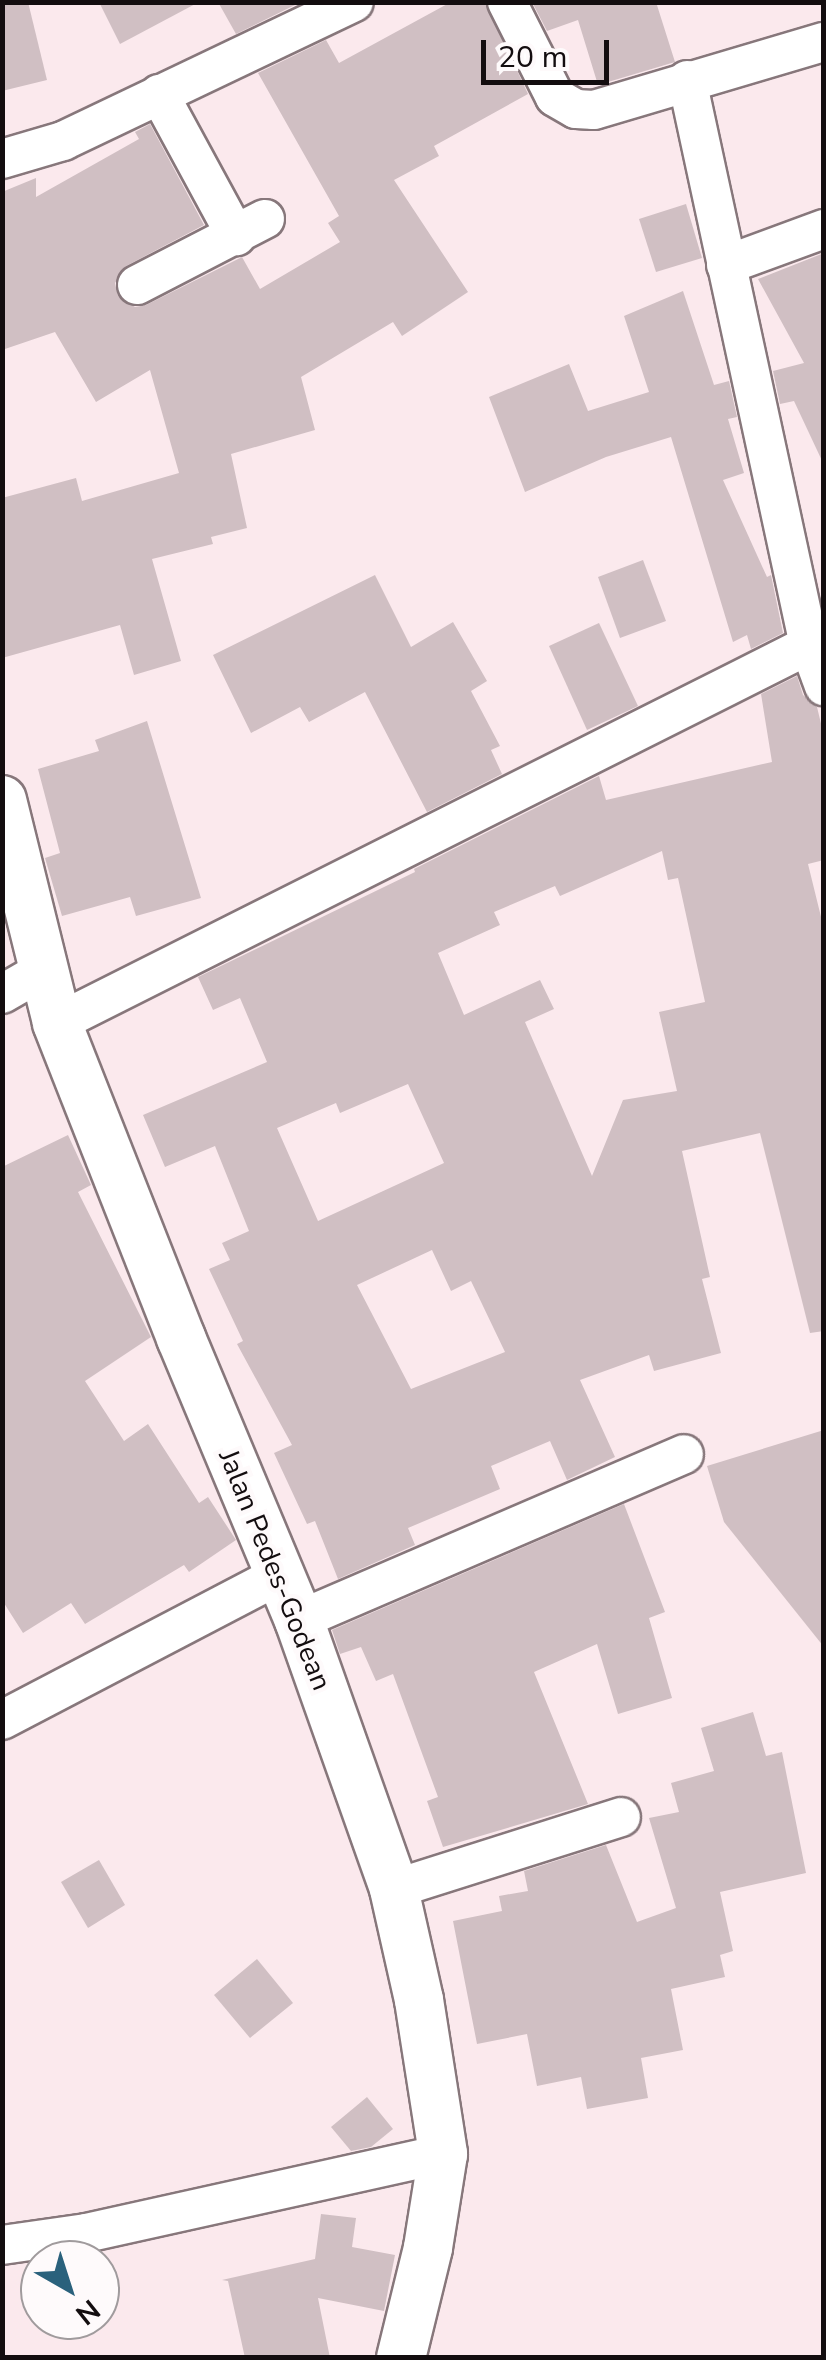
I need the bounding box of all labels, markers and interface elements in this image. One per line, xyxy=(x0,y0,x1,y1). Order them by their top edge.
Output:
scale bar xyxy=(486,20,614,82)
text: 20 m xyxy=(498,37,567,78)
street label: Jalan Pedes-Godean xyxy=(211,1445,339,1695)
north arrow xyxy=(20,2240,120,2340)
text: N xyxy=(68,2290,108,2333)

